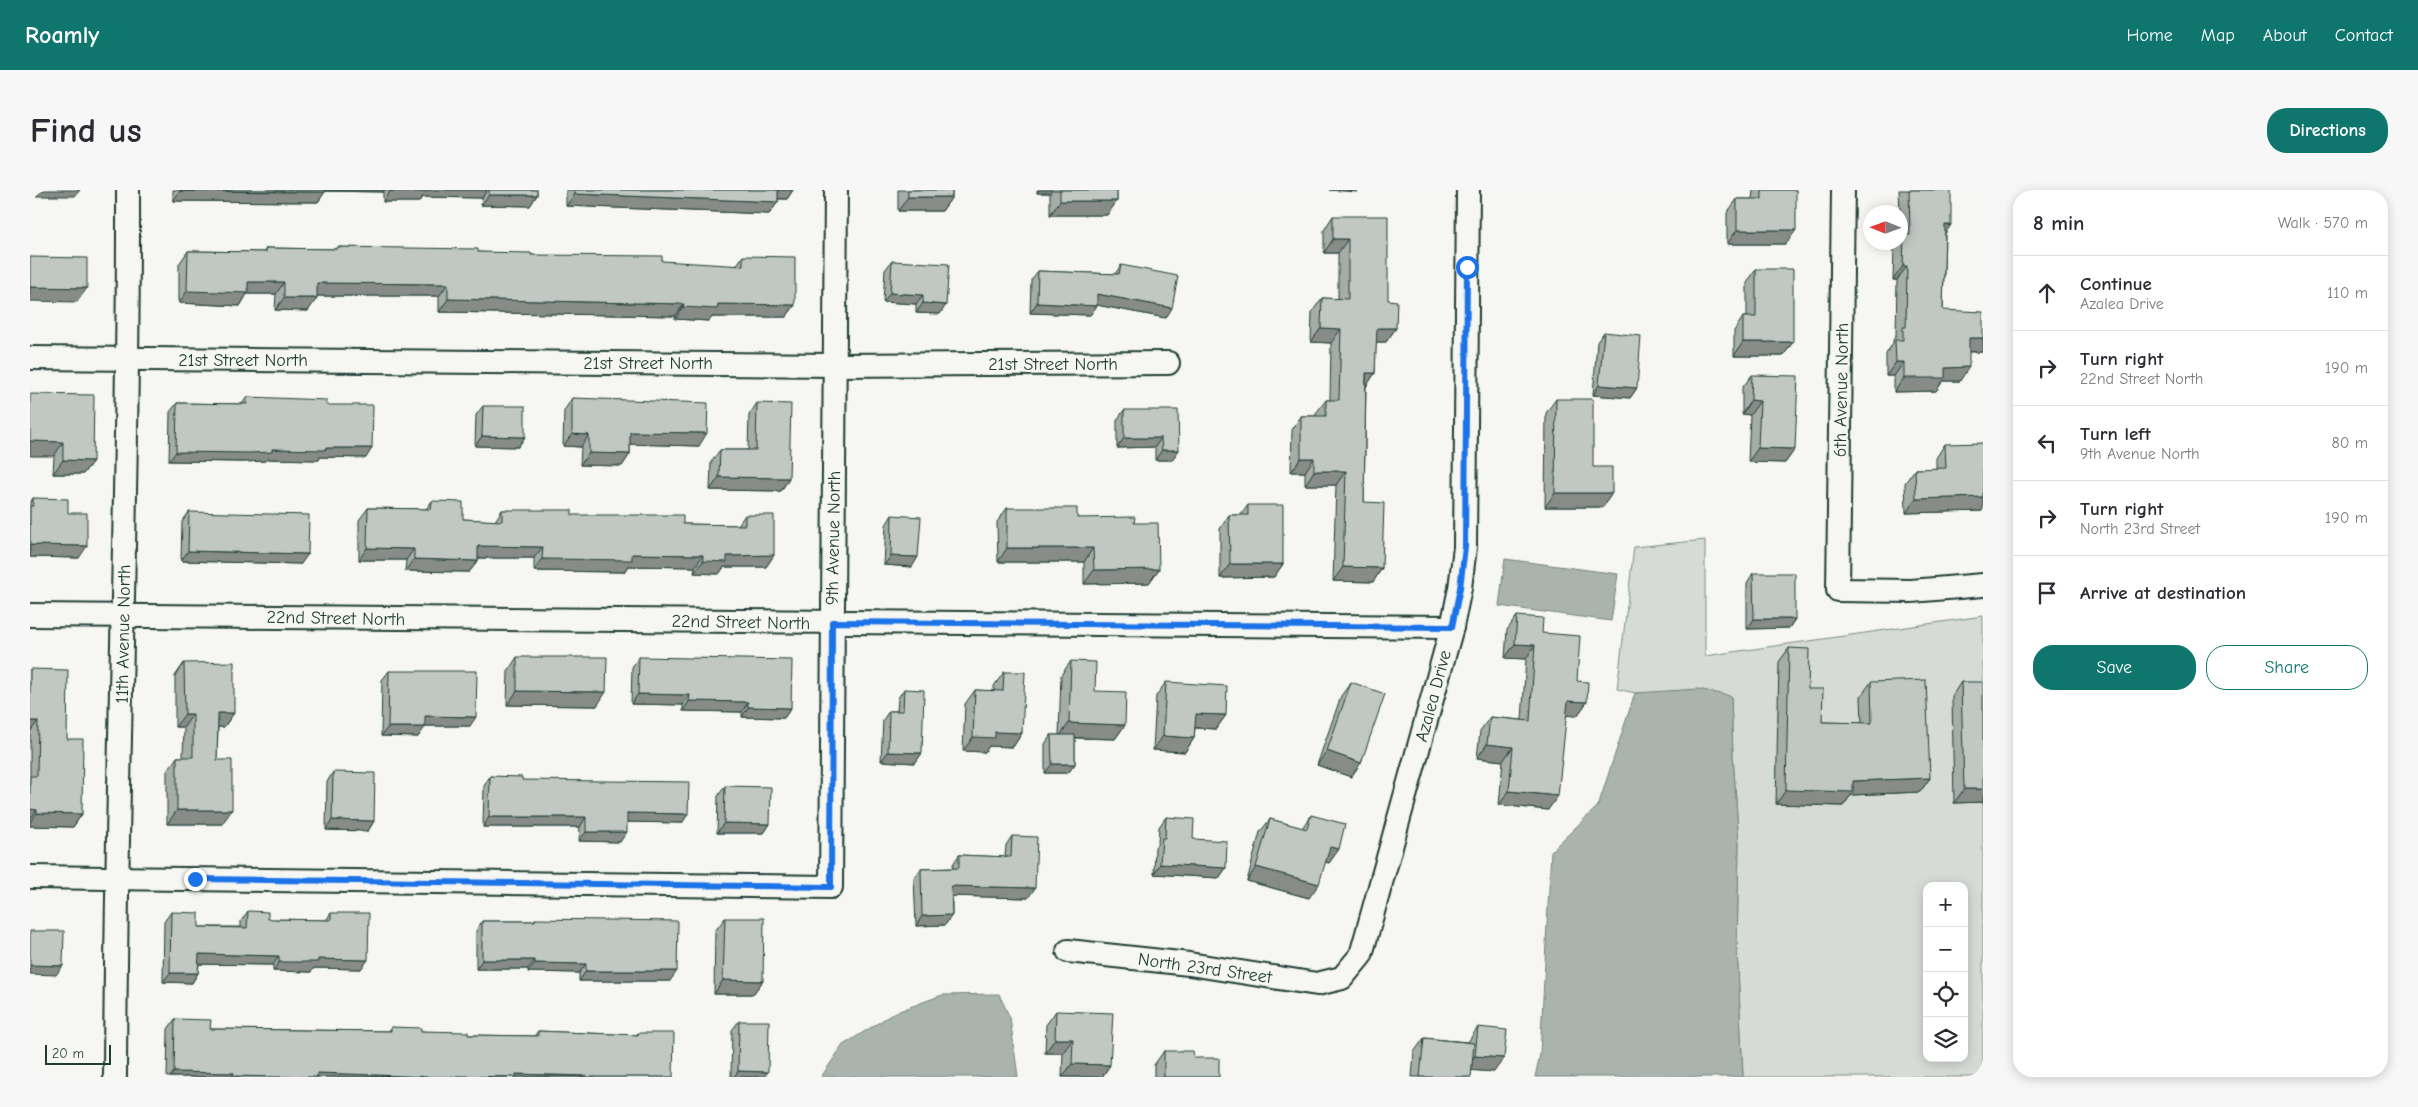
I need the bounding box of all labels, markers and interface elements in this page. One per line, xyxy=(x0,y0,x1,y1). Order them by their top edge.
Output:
text: Roamly xyxy=(25,21,99,49)
text: Home xyxy=(2126,25,2173,46)
text: Map xyxy=(2201,25,2235,46)
text: About xyxy=(2263,25,2307,46)
text: Contact xyxy=(2335,25,2393,46)
button: Directions xyxy=(2267,108,2388,153)
text: Find us xyxy=(30,110,142,151)
north arrow xyxy=(1863,205,1908,250)
text: 8 min xyxy=(2033,211,2084,235)
text: Walk · 570 m xyxy=(2278,214,2368,232)
route start xyxy=(1456,256,1479,279)
text: Continue xyxy=(2080,273,2152,295)
icon: ahead xyxy=(2033,279,2061,307)
text: 110 m xyxy=(2327,284,2368,302)
text: Azalea Drive xyxy=(2080,295,2164,313)
street label: 6th Avenue North xyxy=(1830,322,1853,458)
text: Turn right xyxy=(2080,348,2164,370)
street label: 21st Street North xyxy=(178,350,308,371)
street label: 21st Street North xyxy=(583,353,713,374)
street label: 21st Street North xyxy=(988,354,1118,375)
icon: right xyxy=(2033,354,2061,382)
text: 190 m xyxy=(2325,359,2368,377)
text: 22nd Street North xyxy=(2080,370,2203,388)
text: Turn left xyxy=(2080,423,2151,445)
icon: left xyxy=(2033,429,2061,457)
text: 80 m xyxy=(2331,434,2368,452)
text: 9th Avenue North xyxy=(2080,445,2200,463)
street label: 9th Avenue North xyxy=(822,471,845,605)
text: Turn right xyxy=(2080,498,2164,520)
icon: right xyxy=(2033,504,2061,532)
text: 190 m xyxy=(2325,509,2368,527)
text: North 23rd Street xyxy=(2080,520,2200,538)
street label: 11th Avenue North xyxy=(112,564,135,704)
icon: arrive xyxy=(2033,579,2061,607)
text: Arrive at destination xyxy=(2080,582,2246,604)
street label: 22nd Street North xyxy=(266,607,406,630)
street label: 22nd Street North xyxy=(671,611,811,634)
button: Save xyxy=(2033,645,2196,690)
button: Share xyxy=(2206,645,2368,690)
street label: Azalea Drive xyxy=(1411,648,1456,744)
route end xyxy=(184,868,207,891)
map controls xyxy=(1923,882,1968,1062)
button: + xyxy=(1923,882,1968,927)
button: − xyxy=(1923,927,1968,972)
street label: North 23rd Street xyxy=(1137,949,1274,988)
button: locate xyxy=(1923,972,1968,1017)
button: layers xyxy=(1923,1017,1968,1062)
scale bar xyxy=(45,1042,111,1065)
text: 20 m xyxy=(52,1045,84,1062)

